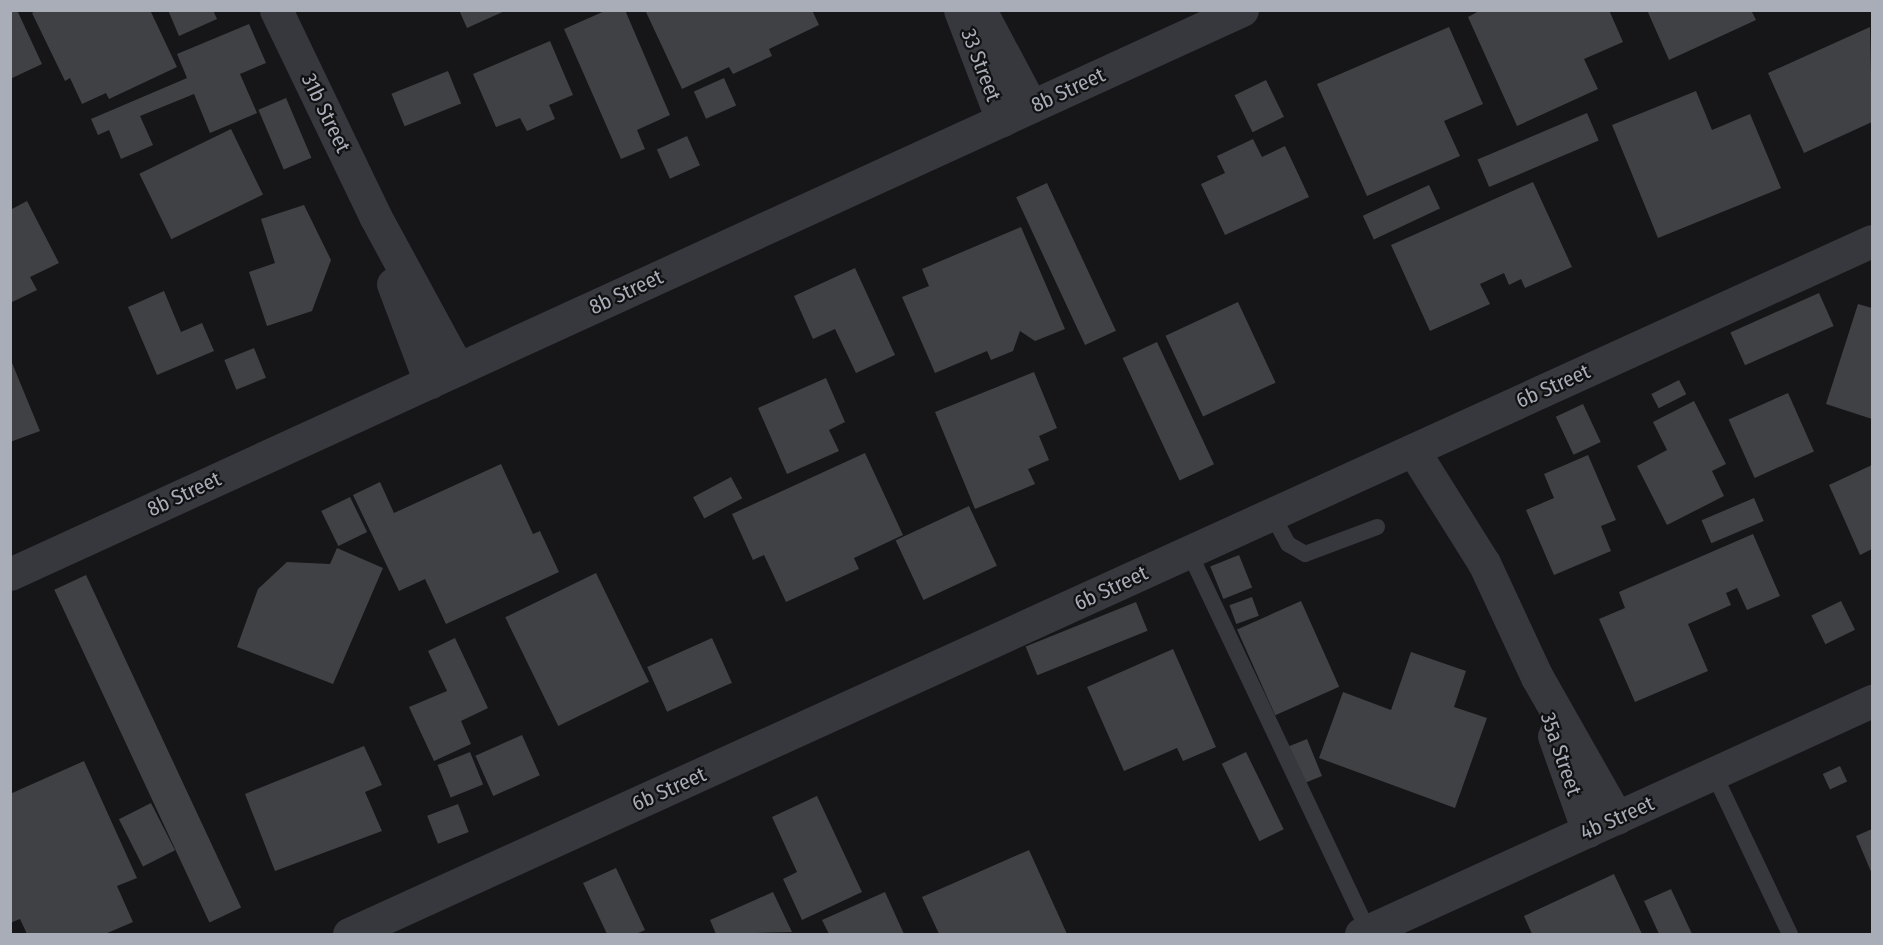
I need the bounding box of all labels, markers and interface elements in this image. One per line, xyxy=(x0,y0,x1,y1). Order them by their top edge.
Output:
street label: 33 Street xyxy=(956,25,1006,105)
street label: 8b Street xyxy=(1027,62,1109,118)
street label: 31b Street xyxy=(296,69,356,157)
street label: 8b Street xyxy=(585,264,667,320)
street label: 6b Street xyxy=(1512,359,1594,413)
street label: 8b Street xyxy=(143,466,225,522)
street label: 6b Street xyxy=(1070,560,1152,616)
street label: 35a Street xyxy=(1535,709,1587,799)
street label: 6b Street xyxy=(628,762,710,816)
street label: 4b Street xyxy=(1576,791,1658,845)

